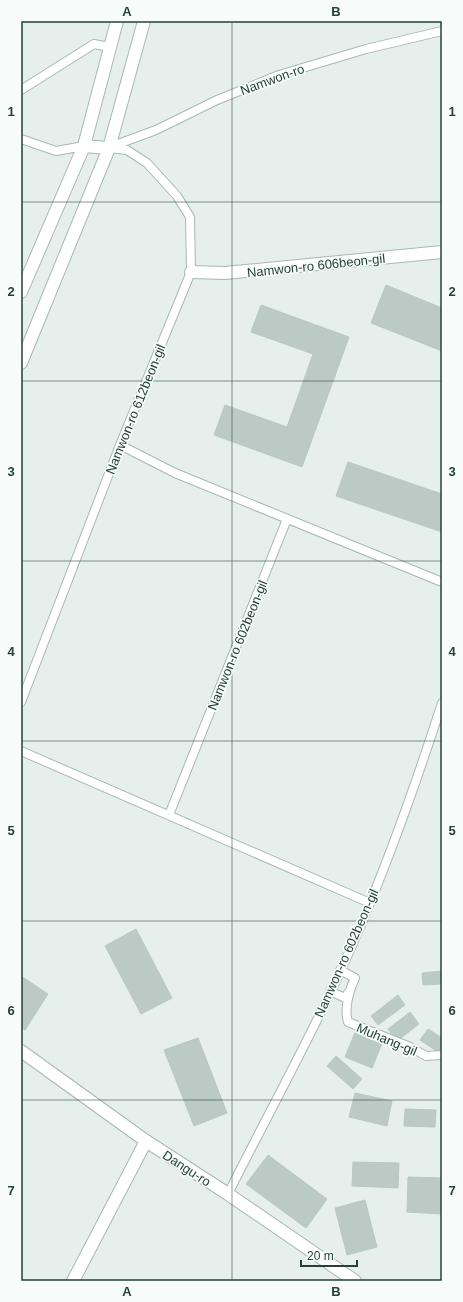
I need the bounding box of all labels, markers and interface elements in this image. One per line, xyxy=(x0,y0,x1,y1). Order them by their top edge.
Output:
text: A xyxy=(122,4,132,19)
text: B xyxy=(331,4,341,19)
street label: Namwon-ro xyxy=(238,61,306,98)
text: 1 xyxy=(7,104,15,119)
text: 1 xyxy=(448,104,456,119)
street label: Namwon-ro 606beon-gil xyxy=(246,251,386,280)
text: 2 xyxy=(7,284,15,299)
text: 2 xyxy=(448,284,456,299)
street label: Namwon-ro 612beon-gil xyxy=(103,342,168,476)
text: 3 xyxy=(7,464,15,479)
text: 3 xyxy=(448,464,456,479)
street label: Namwon-ro 602beon-gil xyxy=(205,578,270,712)
text: 4 xyxy=(7,644,15,659)
text: 4 xyxy=(448,644,456,659)
text: 5 xyxy=(7,823,15,838)
text: 5 xyxy=(448,823,456,838)
street label: Namwon-ro 602beon-gil xyxy=(311,887,382,1020)
text: 6 xyxy=(7,1003,15,1018)
text: 6 xyxy=(448,1003,456,1018)
street label: Muhang-gil xyxy=(354,1020,419,1059)
street label: Dangu-ro xyxy=(160,1147,214,1189)
text: 7 xyxy=(7,1183,15,1198)
text: 7 xyxy=(448,1183,456,1198)
scale bar xyxy=(301,1242,357,1268)
text: 20 m xyxy=(307,1249,334,1263)
text: A xyxy=(122,1284,132,1299)
text: B xyxy=(331,1284,341,1299)

